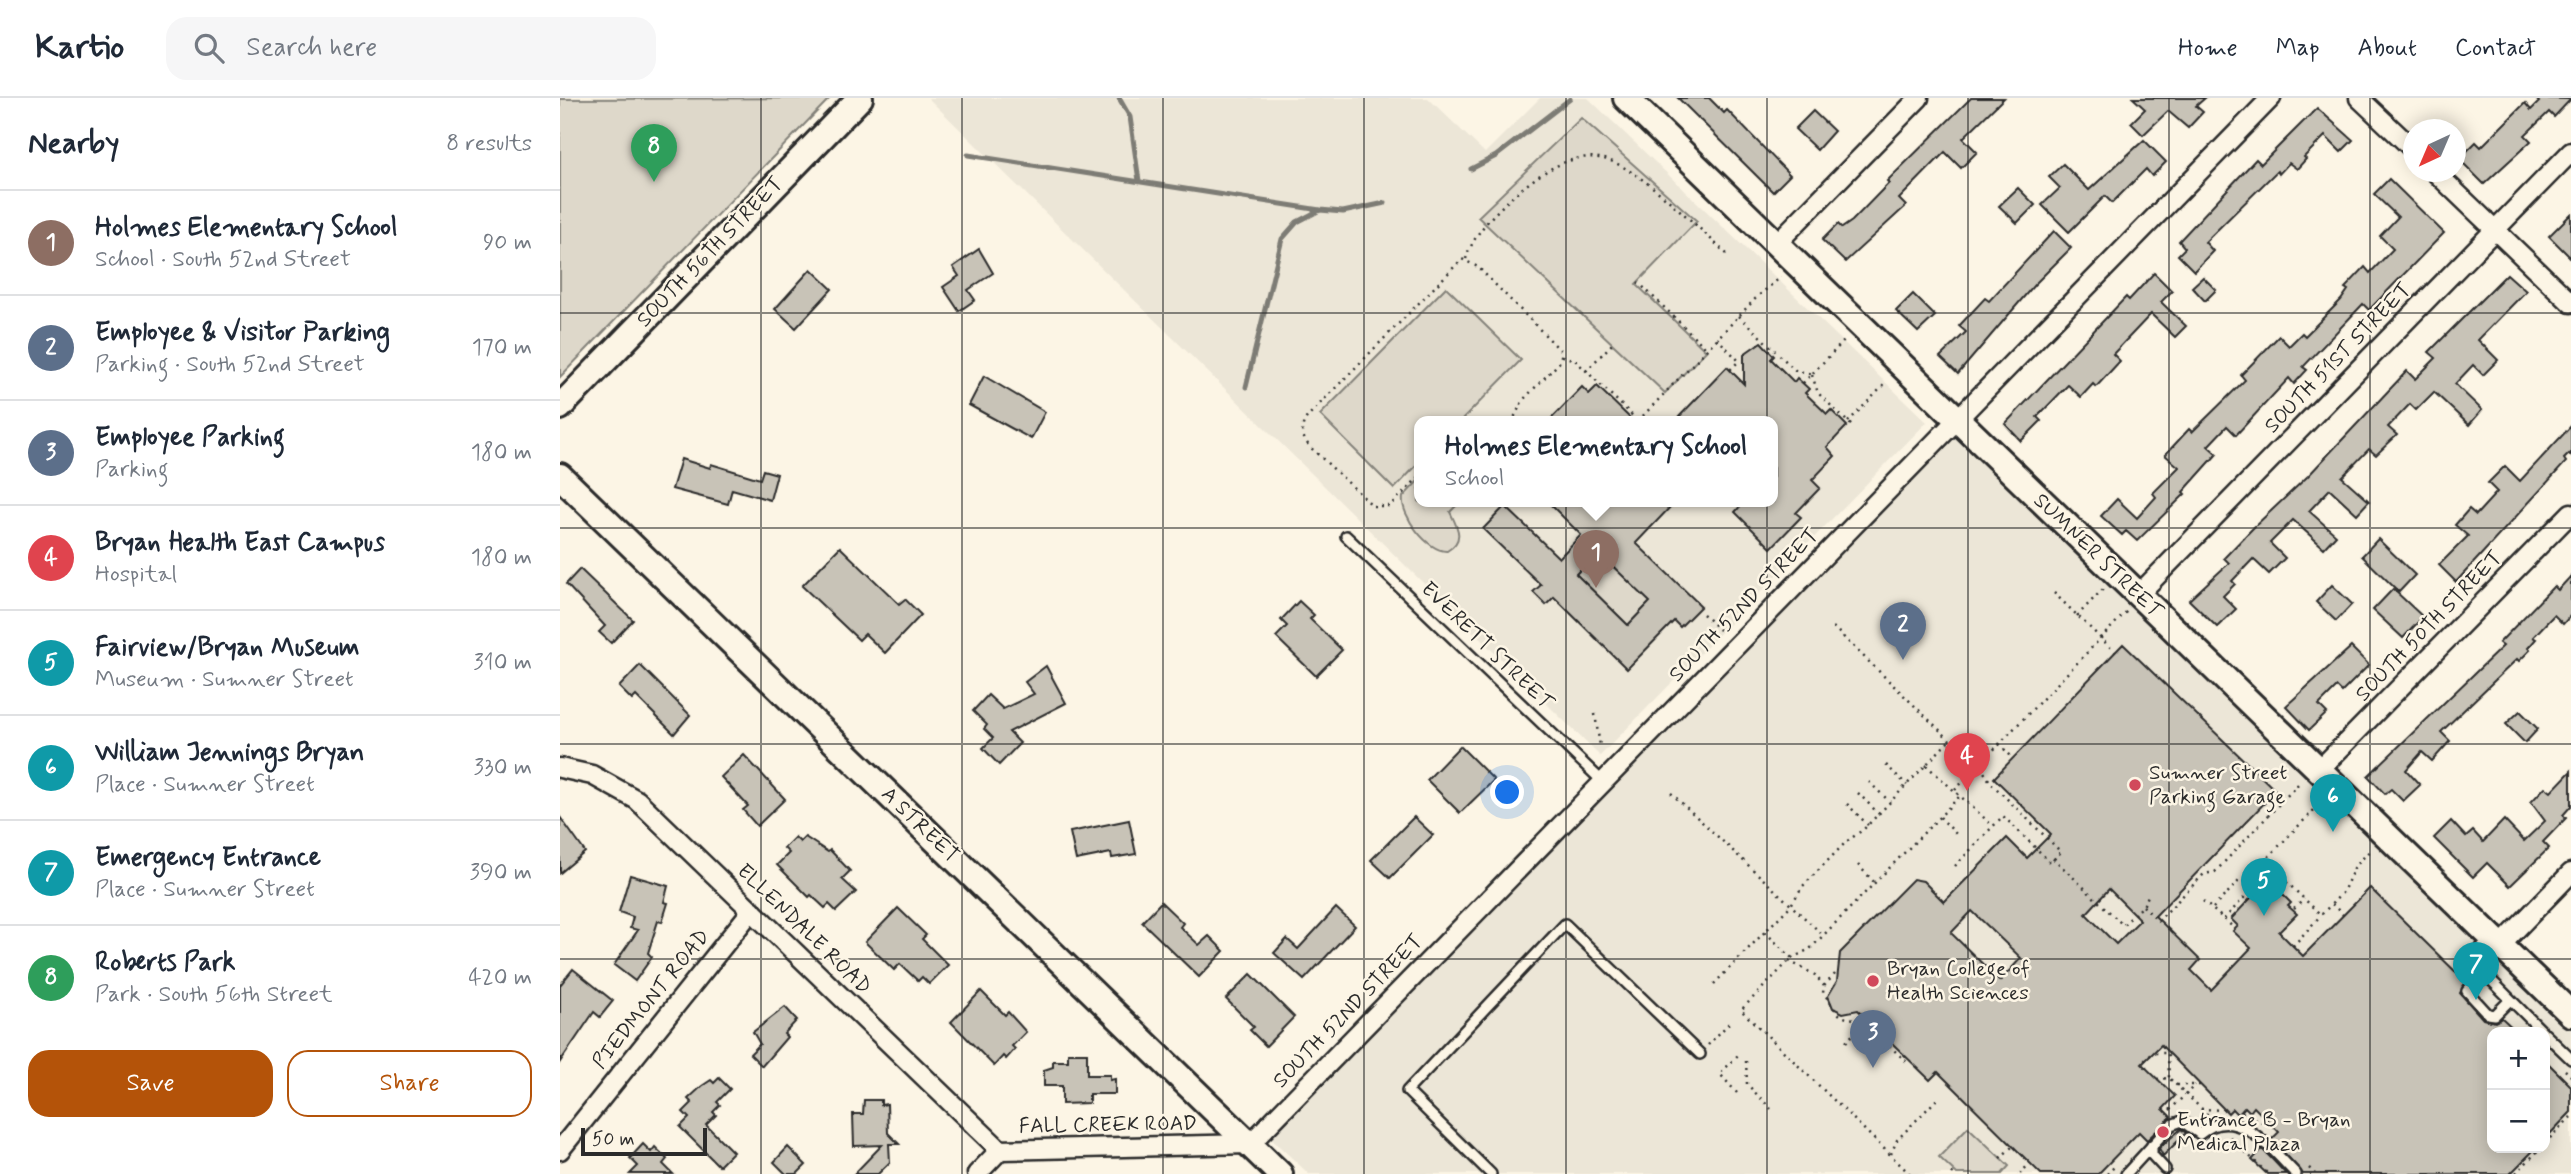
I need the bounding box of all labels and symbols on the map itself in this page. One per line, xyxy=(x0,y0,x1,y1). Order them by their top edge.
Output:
north arrow xyxy=(2403,119,2466,182)
pin: 8 xyxy=(631,124,677,182)
street label: SOUTH 56TH STREET xyxy=(631,170,789,334)
street label: SOUTH 51ST STREET xyxy=(2258,276,2418,440)
street label: SUMNER STREET xyxy=(2027,487,2169,625)
street label: SOUTH 52ND STREET xyxy=(1663,522,1825,688)
pin: 1 xyxy=(1573,530,1619,588)
street label: SOUTH 50TH STREET xyxy=(2349,544,2509,708)
street label: EVERETT STREET xyxy=(1415,575,1560,717)
pin: 2 xyxy=(1880,602,1926,660)
pin: 4 xyxy=(1944,733,1990,791)
place label: Sumner Street Parking Garage xyxy=(2149,759,2287,813)
pin: 6 xyxy=(2310,774,2356,832)
your location xyxy=(1490,775,1524,809)
marker: Sumner Street Parking Garage xyxy=(2127,777,2143,793)
street label: A STREET xyxy=(875,781,965,869)
street label: ELLENDALE ROAD xyxy=(731,858,877,1000)
pin: 5 xyxy=(2241,858,2287,916)
street label: PIEDMONT ROAD xyxy=(586,923,716,1075)
street label: SOUTH 52ND STREET xyxy=(1267,928,1429,1094)
pin: 7 xyxy=(2453,942,2499,1000)
place label: Bryan College of Health Sciences xyxy=(1887,955,2030,1007)
marker: Bryan College of Health Sciences xyxy=(1865,973,1881,989)
pin: 3 xyxy=(1850,1010,1896,1068)
place label: Entrance B - Bryan Medical Plaza xyxy=(2177,1106,2351,1158)
street label: FALL CREEK ROAD xyxy=(1019,1109,1197,1141)
marker: Entrance B - Bryan Medical Plaza xyxy=(2155,1124,2171,1140)
scale bar xyxy=(581,1125,707,1157)

